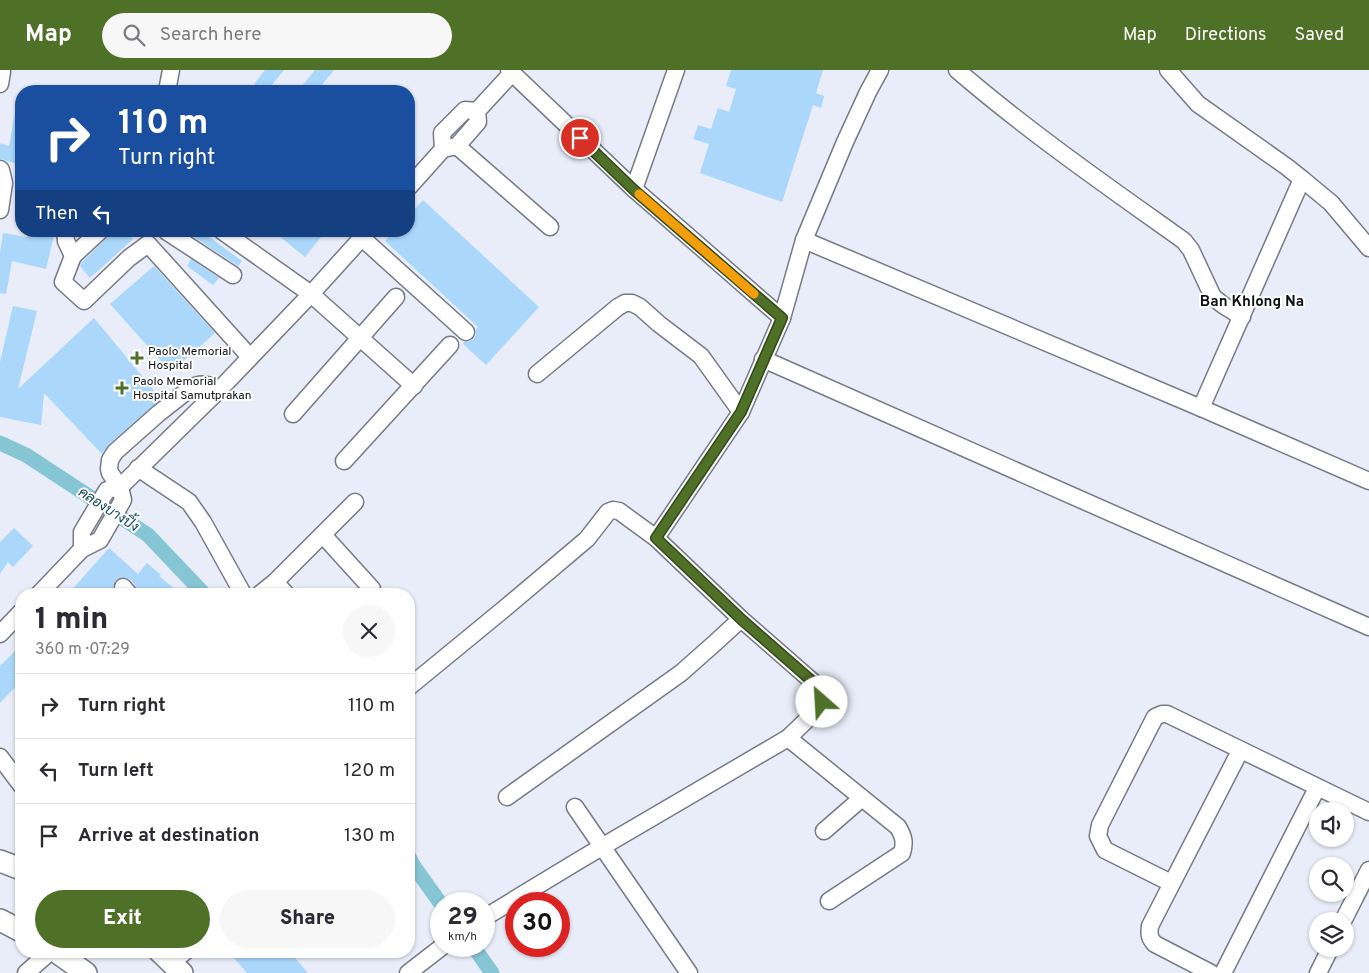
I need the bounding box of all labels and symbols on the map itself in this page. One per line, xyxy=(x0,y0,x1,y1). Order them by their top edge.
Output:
pin xyxy=(559,117,601,159)
district label: Ban Khlong Na xyxy=(1200,293,1304,312)
place label: Paolo Memorial Hospital xyxy=(148,344,232,374)
marker: Paolo Memorial Hospital xyxy=(130,351,144,365)
place label: Paolo Memorial Hospital Samutprakan xyxy=(133,374,252,404)
marker: Paolo Memorial Hospital Samutprakan xyxy=(115,381,129,395)
water label: คลองบางปิ้ง xyxy=(75,480,145,536)
position arrow xyxy=(795,675,847,727)
speed limit sign: 30 xyxy=(505,892,570,957)

